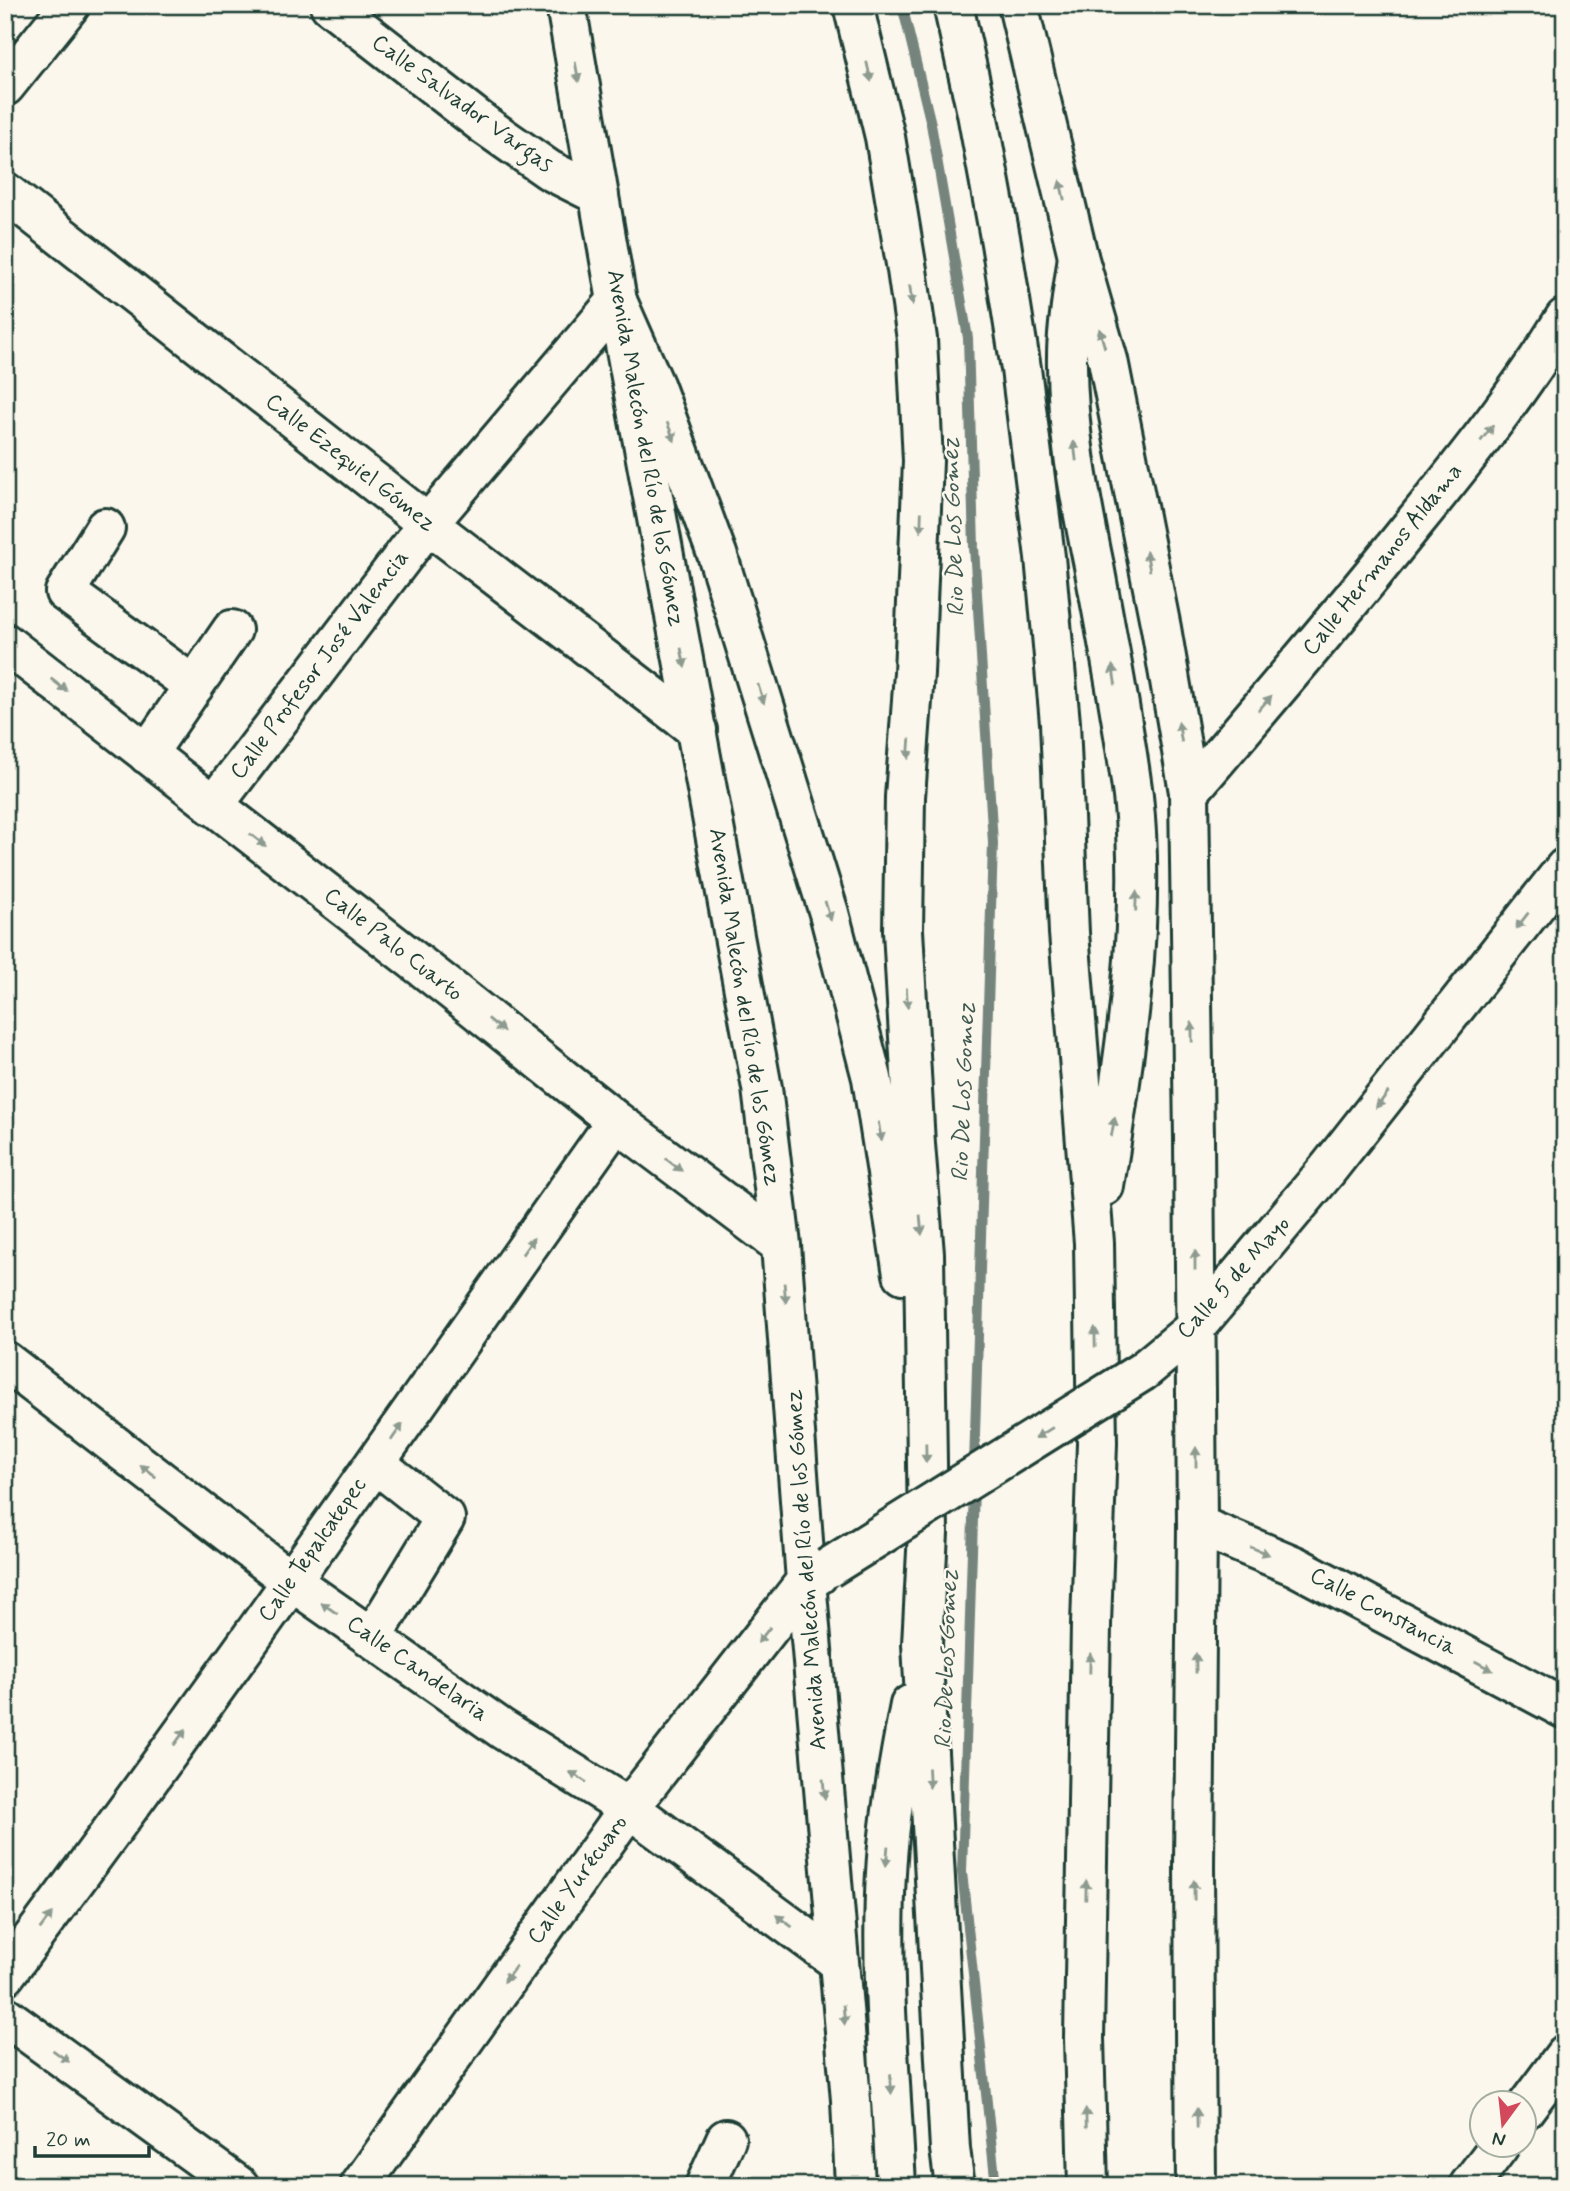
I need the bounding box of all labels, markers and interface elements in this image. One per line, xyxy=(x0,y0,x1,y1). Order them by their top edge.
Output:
street label: Calle Salvador Vargas xyxy=(364,28,559,182)
one-way arrow xyxy=(864,61,875,83)
one-way arrow xyxy=(572,62,583,84)
one-way arrow xyxy=(1056,179,1067,201)
street label: Avenida Malecón del Río de los Gómez xyxy=(599,267,691,629)
one-way arrow xyxy=(905,284,916,306)
one-way arrow xyxy=(1096,328,1106,349)
street label: Calle Ezequiel Gómez xyxy=(259,387,441,539)
one-way arrow xyxy=(666,422,677,443)
one-way arrow xyxy=(1480,423,1494,442)
water label: Rio De Los Gomez xyxy=(935,437,973,617)
one-way arrow xyxy=(1069,440,1080,462)
street label: Calle Hermanos Aldama xyxy=(1296,458,1470,662)
one-way arrow xyxy=(915,511,926,533)
street label: Calle Profesor José Valencia xyxy=(224,544,416,786)
one-way arrow xyxy=(1143,550,1154,572)
one-way arrow xyxy=(678,647,689,669)
one-way arrow xyxy=(1108,664,1119,686)
one-way arrow xyxy=(50,678,68,692)
one-way arrow xyxy=(756,683,767,704)
one-way arrow xyxy=(1257,694,1273,712)
one-way arrow xyxy=(1174,721,1185,743)
one-way arrow xyxy=(903,738,914,760)
street label: Avenida Malecón del Río de los Gómez xyxy=(701,826,787,1188)
one-way arrow xyxy=(249,833,267,847)
street label: Calle Palo Cuarto xyxy=(317,881,469,1009)
one-way arrow xyxy=(1131,890,1142,912)
one-way arrow xyxy=(824,901,834,922)
one-way arrow xyxy=(1515,912,1530,930)
one-way arrow xyxy=(901,988,912,1010)
water label: Rio De Los Gomez xyxy=(945,1002,983,1182)
one-way arrow xyxy=(487,1017,504,1032)
one-way arrow xyxy=(1186,1021,1198,1043)
one-way arrow xyxy=(1374,1091,1389,1109)
one-way arrow xyxy=(1108,1116,1119,1138)
one-way arrow xyxy=(875,1121,886,1143)
one-way arrow xyxy=(665,1158,683,1173)
street label: Calle 5 de Mayo xyxy=(1171,1210,1297,1346)
one-way arrow xyxy=(916,1214,927,1236)
one-way arrow xyxy=(521,1237,535,1255)
one-way arrow xyxy=(1189,1248,1201,1270)
one-way arrow xyxy=(780,1282,791,1304)
one-way arrow xyxy=(1090,1326,1101,1348)
street label: Avenida Malecón del Río de los Gómez xyxy=(779,1388,835,1752)
one-way arrow xyxy=(390,1422,403,1441)
one-way arrow xyxy=(1034,1427,1053,1440)
one-way arrow xyxy=(920,1442,931,1464)
one-way arrow xyxy=(1190,1446,1202,1468)
one-way arrow xyxy=(139,1463,157,1478)
street label: Calle Tepalcatepec xyxy=(252,1472,374,1628)
one-way arrow xyxy=(1249,1546,1270,1557)
street label: Calle Constancia xyxy=(1304,1561,1462,1663)
water label: Rio De Los Gomez xyxy=(928,1569,966,1749)
one-way arrow xyxy=(320,1601,338,1615)
street label: Calle Candelaria xyxy=(340,1609,494,1729)
one-way arrow xyxy=(757,1626,772,1644)
one-way arrow xyxy=(1084,1651,1096,1673)
one-way arrow xyxy=(1190,1651,1201,1673)
one-way arrow xyxy=(1474,1660,1494,1672)
one-way arrow xyxy=(173,1728,187,1746)
one-way arrow xyxy=(924,1767,935,1789)
one-way arrow xyxy=(569,1770,588,1783)
one-way arrow xyxy=(819,1778,830,1800)
street label: Calle Yurécuaro xyxy=(521,1809,635,1951)
one-way arrow xyxy=(881,1846,892,1868)
one-way arrow xyxy=(1080,1879,1092,1901)
one-way arrow xyxy=(1188,1879,1200,1901)
one-way arrow xyxy=(39,1912,54,1930)
one-way arrow xyxy=(775,1915,793,1929)
one-way arrow xyxy=(503,1965,517,1983)
one-way arrow xyxy=(839,2004,850,2026)
one-way arrow xyxy=(51,2049,70,2063)
one-way arrow xyxy=(886,2073,897,2095)
north arrow xyxy=(1468,2090,1538,2160)
one-way arrow xyxy=(1080,2106,1091,2128)
one-way arrow xyxy=(1191,2106,1203,2128)
scale bar xyxy=(35,2114,149,2158)
text: N xyxy=(1490,2125,1508,2153)
text: 20 m xyxy=(46,2126,91,2154)

